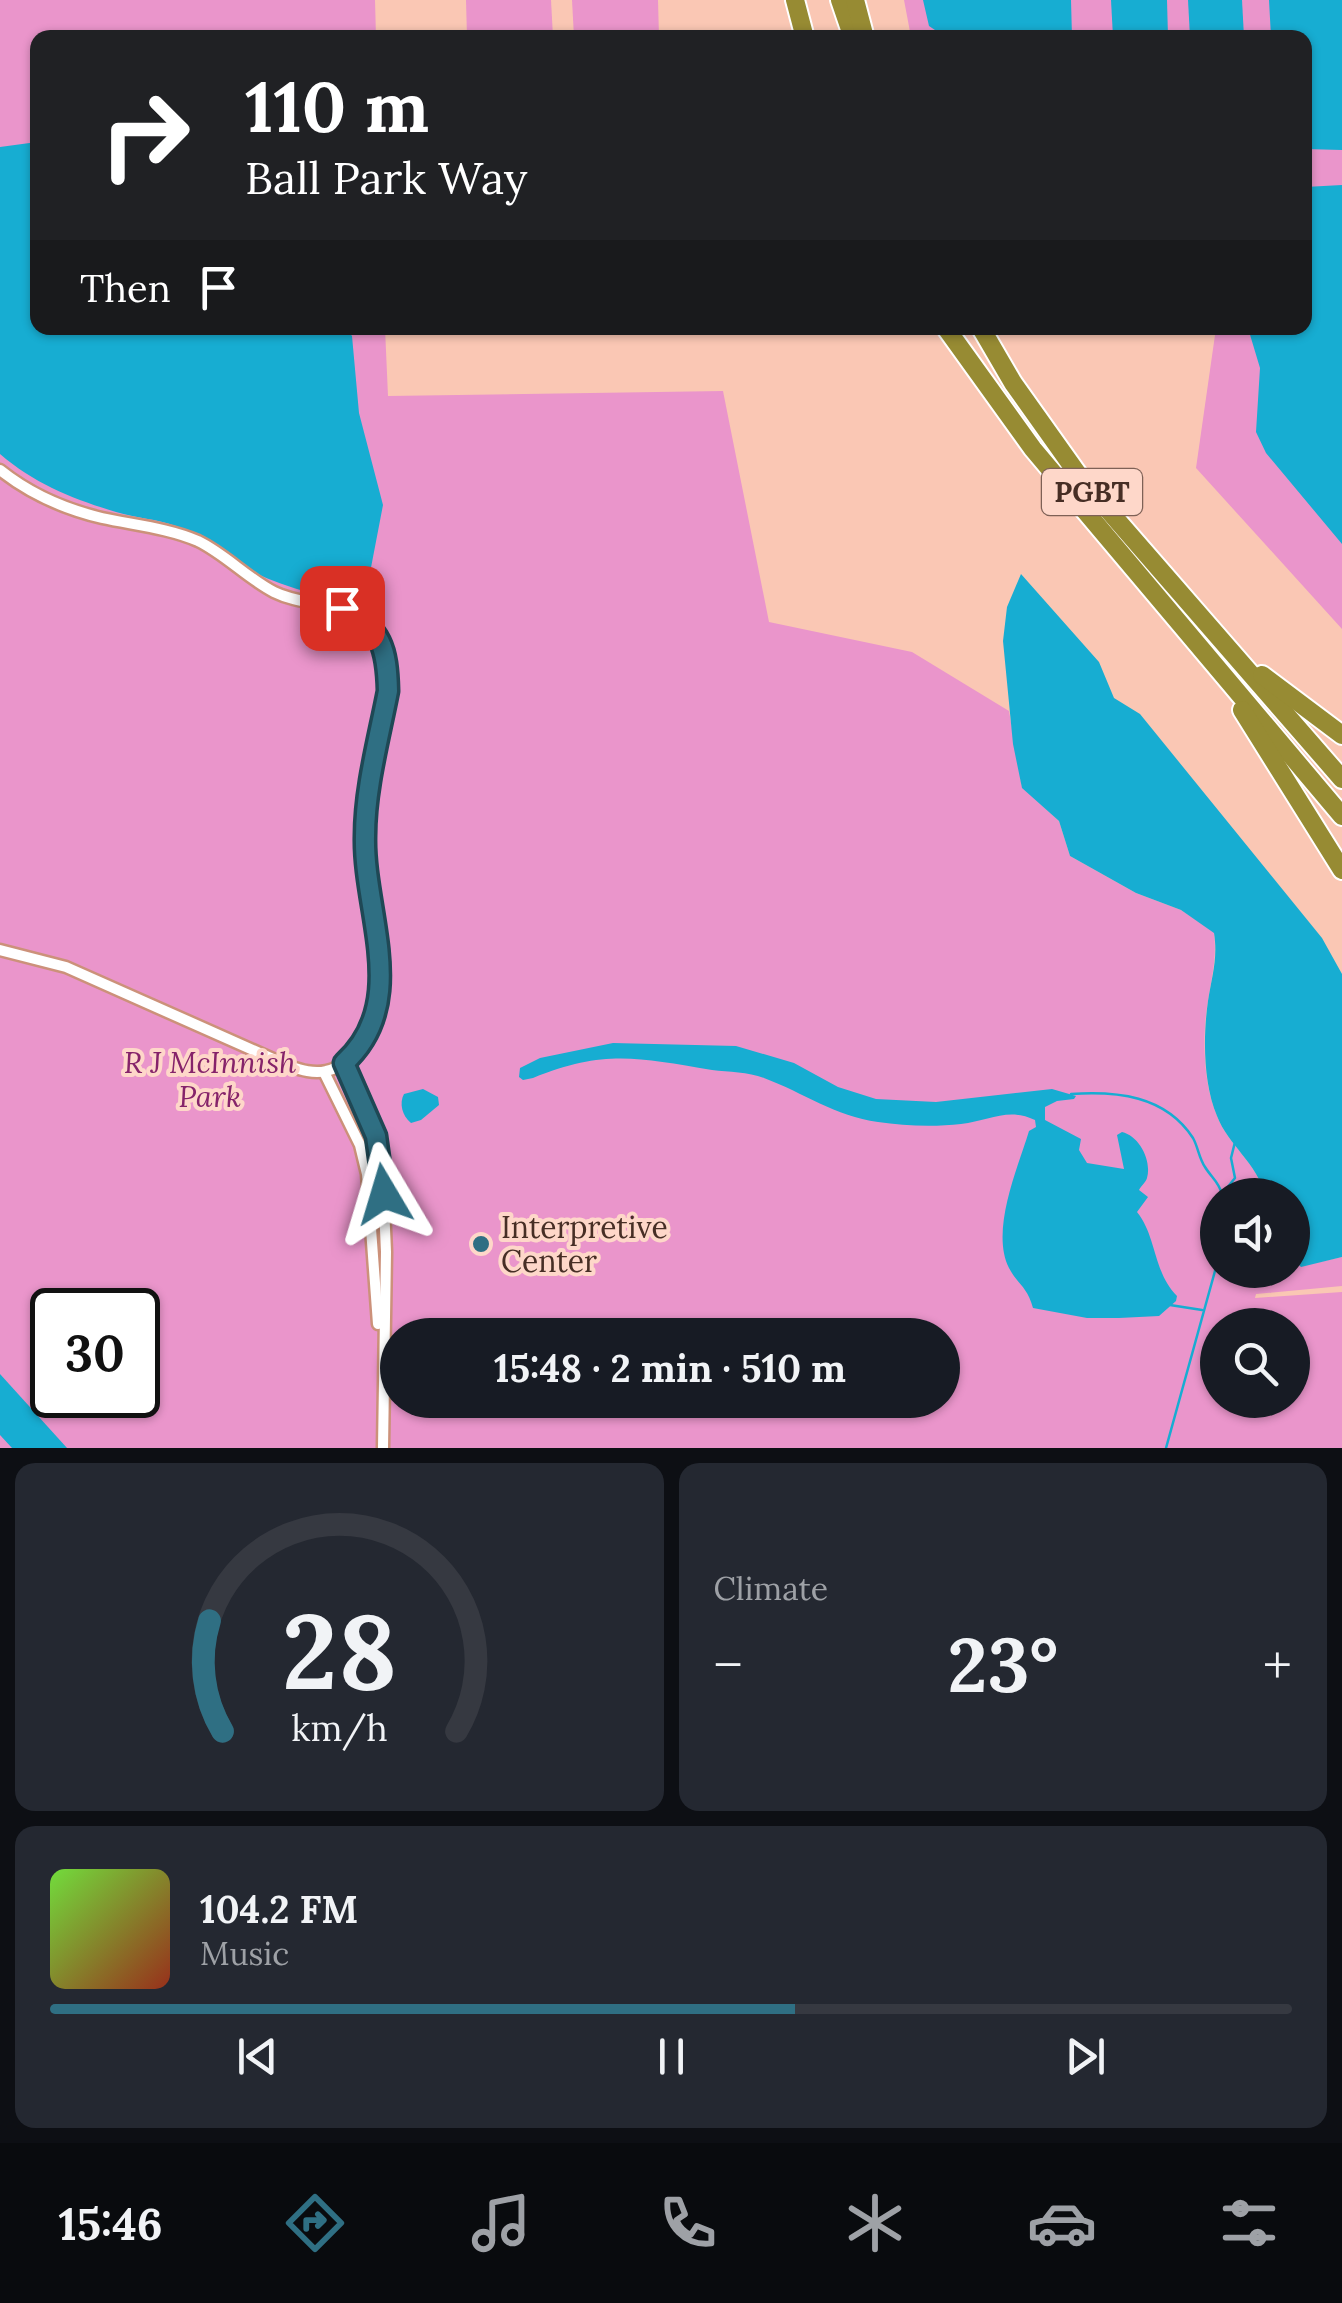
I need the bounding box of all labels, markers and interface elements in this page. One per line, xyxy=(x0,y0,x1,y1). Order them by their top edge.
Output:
text: 110 m xyxy=(245,62,429,151)
icon: right xyxy=(80,70,210,200)
text: Ball Park Way xyxy=(245,149,528,206)
icon: arrive xyxy=(191,260,246,315)
text: Then xyxy=(80,264,171,312)
road number: PGBT xyxy=(1042,469,1142,515)
pin xyxy=(300,566,385,651)
icon: arrive xyxy=(315,581,370,636)
park label: R J McInnish Park xyxy=(124,1043,296,1115)
position arrow xyxy=(332,1142,436,1246)
map controls xyxy=(1200,1178,1310,1418)
button: sound xyxy=(1200,1178,1310,1288)
place label: Interpretive Center xyxy=(501,1208,668,1280)
marker: Interpretive Center xyxy=(470,1233,492,1255)
speed limit sign: 30 xyxy=(30,1288,160,1418)
button: search xyxy=(1200,1308,1310,1418)
text: 15:48 · 2 min · 510 m xyxy=(494,1344,846,1392)
text: Climate xyxy=(714,1568,828,1609)
text: 28 xyxy=(282,1584,397,1717)
text: 23° xyxy=(947,1617,1058,1713)
text: − xyxy=(714,1630,743,1700)
text: + xyxy=(1263,1630,1292,1700)
text: km/h xyxy=(291,1705,388,1751)
text: 104.2 FM xyxy=(200,1885,358,1933)
text: Music xyxy=(200,1933,289,1974)
icon: previous xyxy=(230,2029,285,2084)
icon: pause xyxy=(644,2029,699,2084)
icon: next xyxy=(1058,2029,1113,2084)
icon: directions xyxy=(280,2188,350,2258)
icon: music xyxy=(466,2188,536,2258)
icon: phone xyxy=(653,2188,723,2258)
icon: climate xyxy=(840,2188,910,2258)
icon: car xyxy=(1027,2188,1097,2258)
icon: filters xyxy=(1214,2188,1284,2258)
text: 15:46 xyxy=(58,2195,163,2252)

